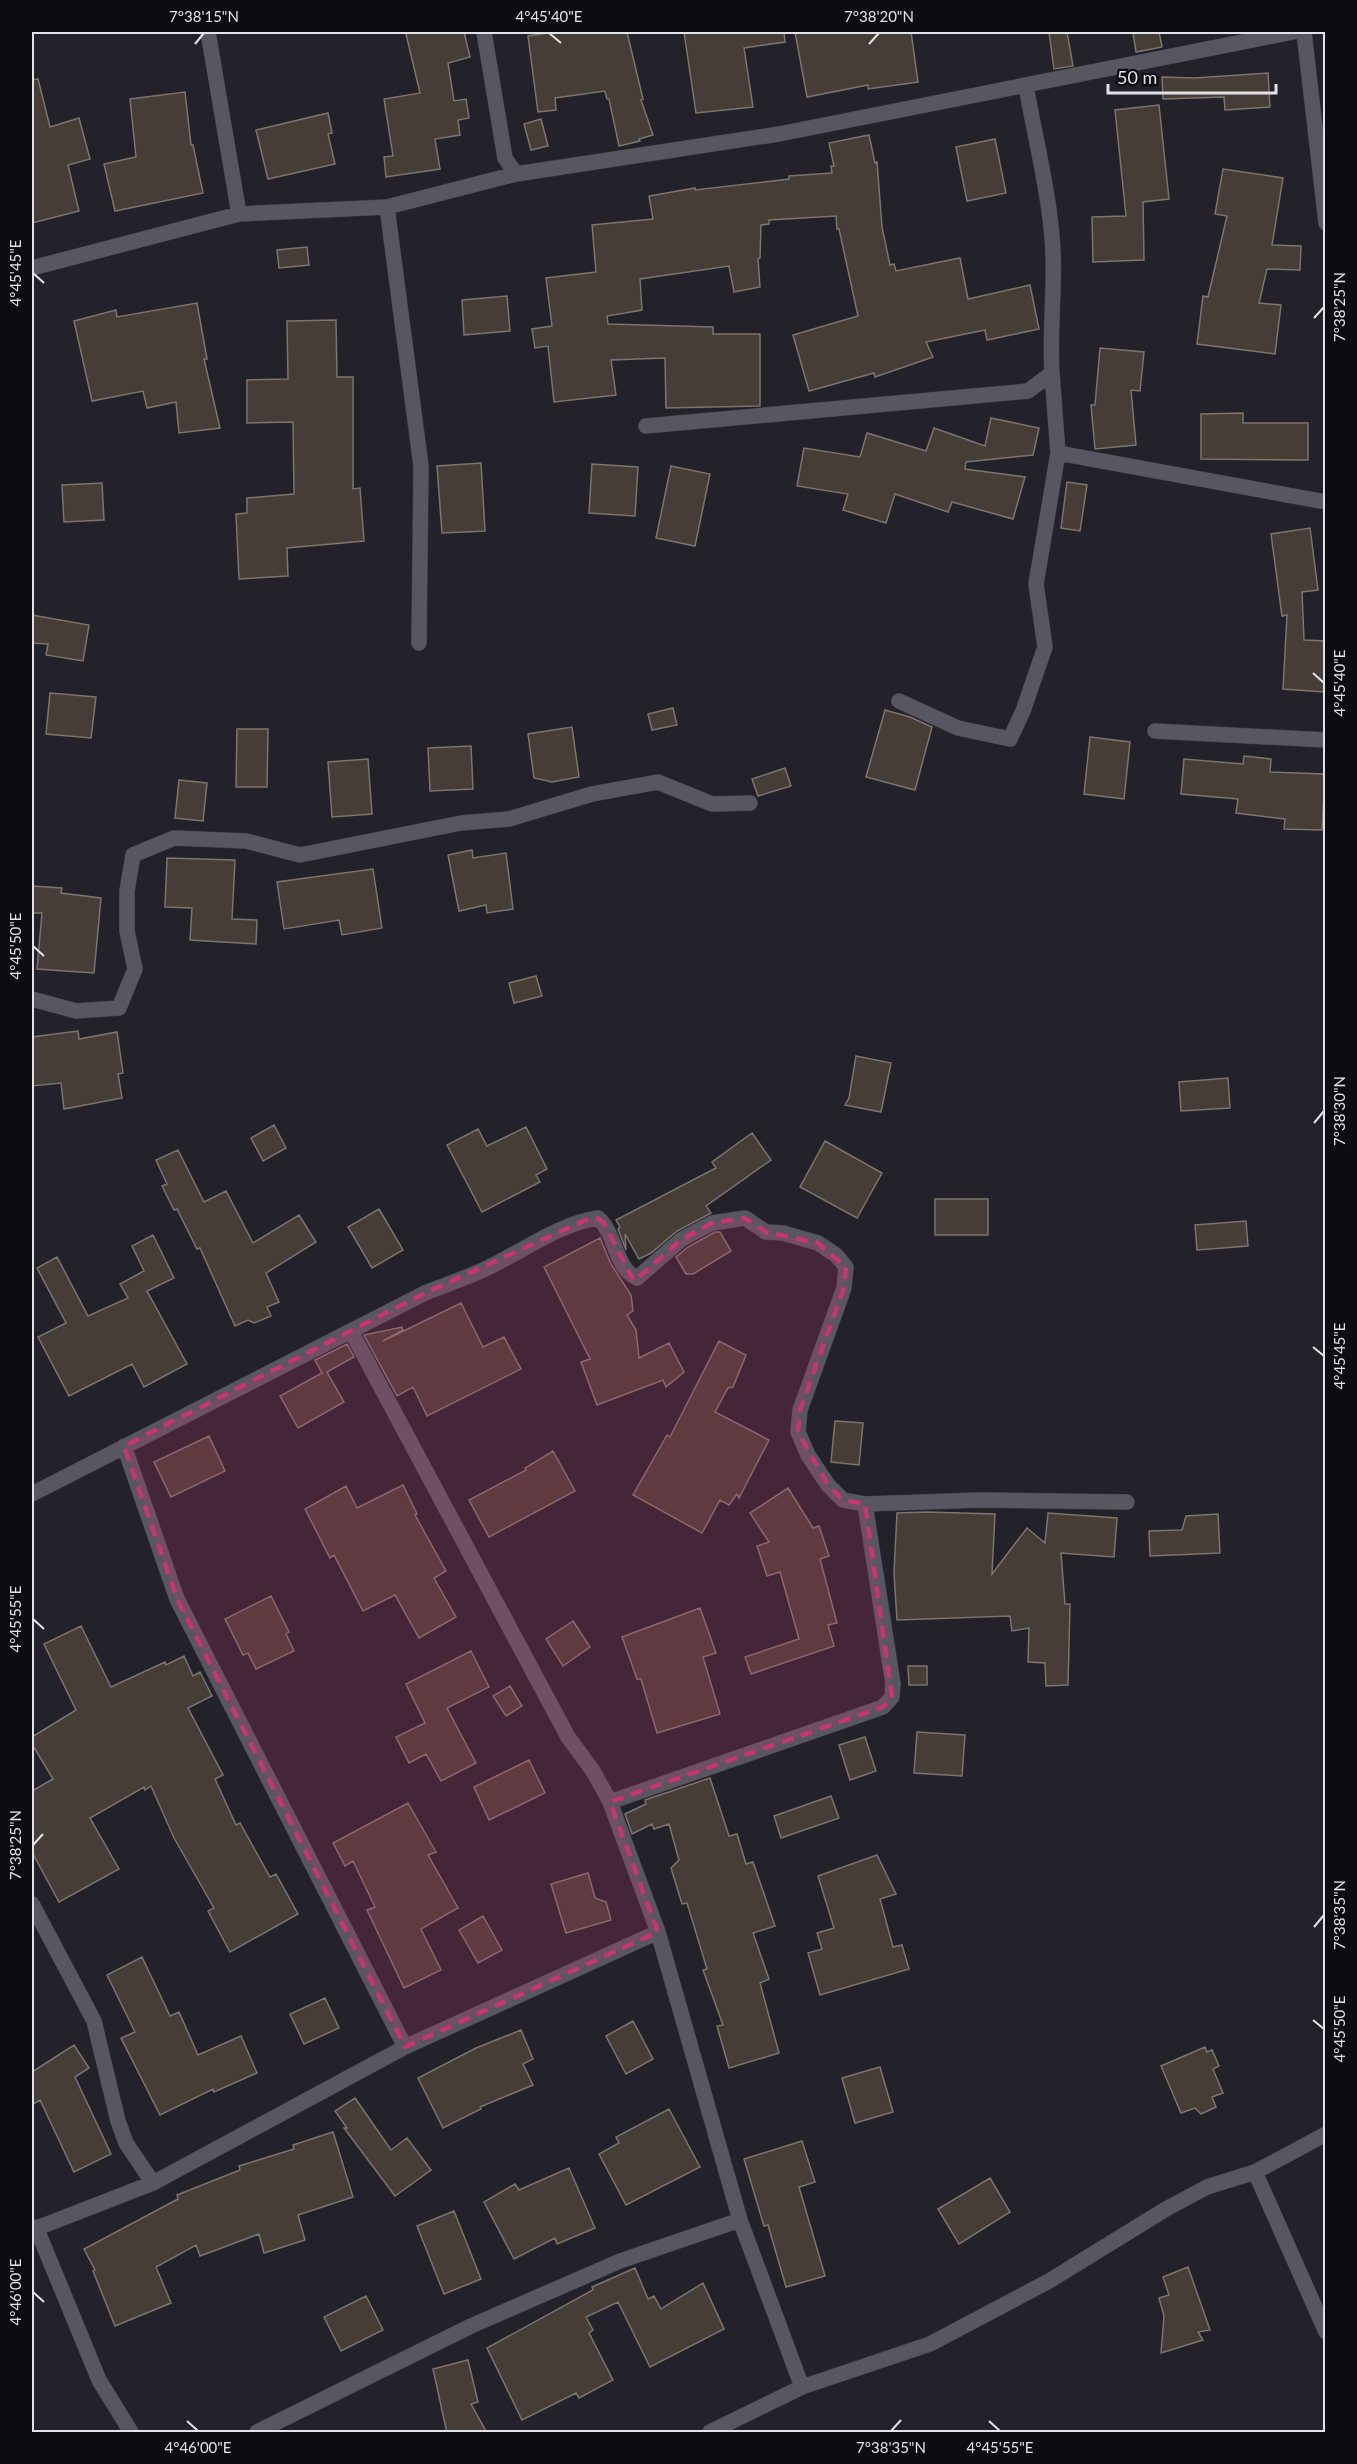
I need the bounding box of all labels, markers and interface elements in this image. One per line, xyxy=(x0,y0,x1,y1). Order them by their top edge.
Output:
text: 7°38'15"N xyxy=(169,7,239,25)
text: 4°45'40"E xyxy=(516,7,583,25)
text: 7°38'20"N xyxy=(844,7,914,25)
scale bar xyxy=(1108,57,1276,95)
text: 50 m xyxy=(1117,66,1157,88)
text: 4°45'45"E xyxy=(6,240,24,307)
text: 7°38'25"N xyxy=(1330,272,1348,342)
text: 4°45'40"E xyxy=(1330,650,1348,717)
text: 4°45'50"E xyxy=(6,913,24,980)
text: 7°38'30"N xyxy=(1330,1076,1348,1146)
text: 4°45'45"E xyxy=(1330,1323,1348,1390)
text: 4°45'55"E xyxy=(6,1586,24,1653)
text: 7°38'25"N xyxy=(6,1810,24,1880)
text: 7°38'35"N xyxy=(1330,1880,1348,1950)
text: 4°45'50"E xyxy=(1330,1996,1348,2063)
text: 4°46'00"E xyxy=(6,2259,24,2326)
text: 4°46'00"E xyxy=(165,2438,232,2456)
text: 7°38'35"N xyxy=(856,2438,926,2456)
text: 4°45'55"E xyxy=(967,2438,1034,2456)

